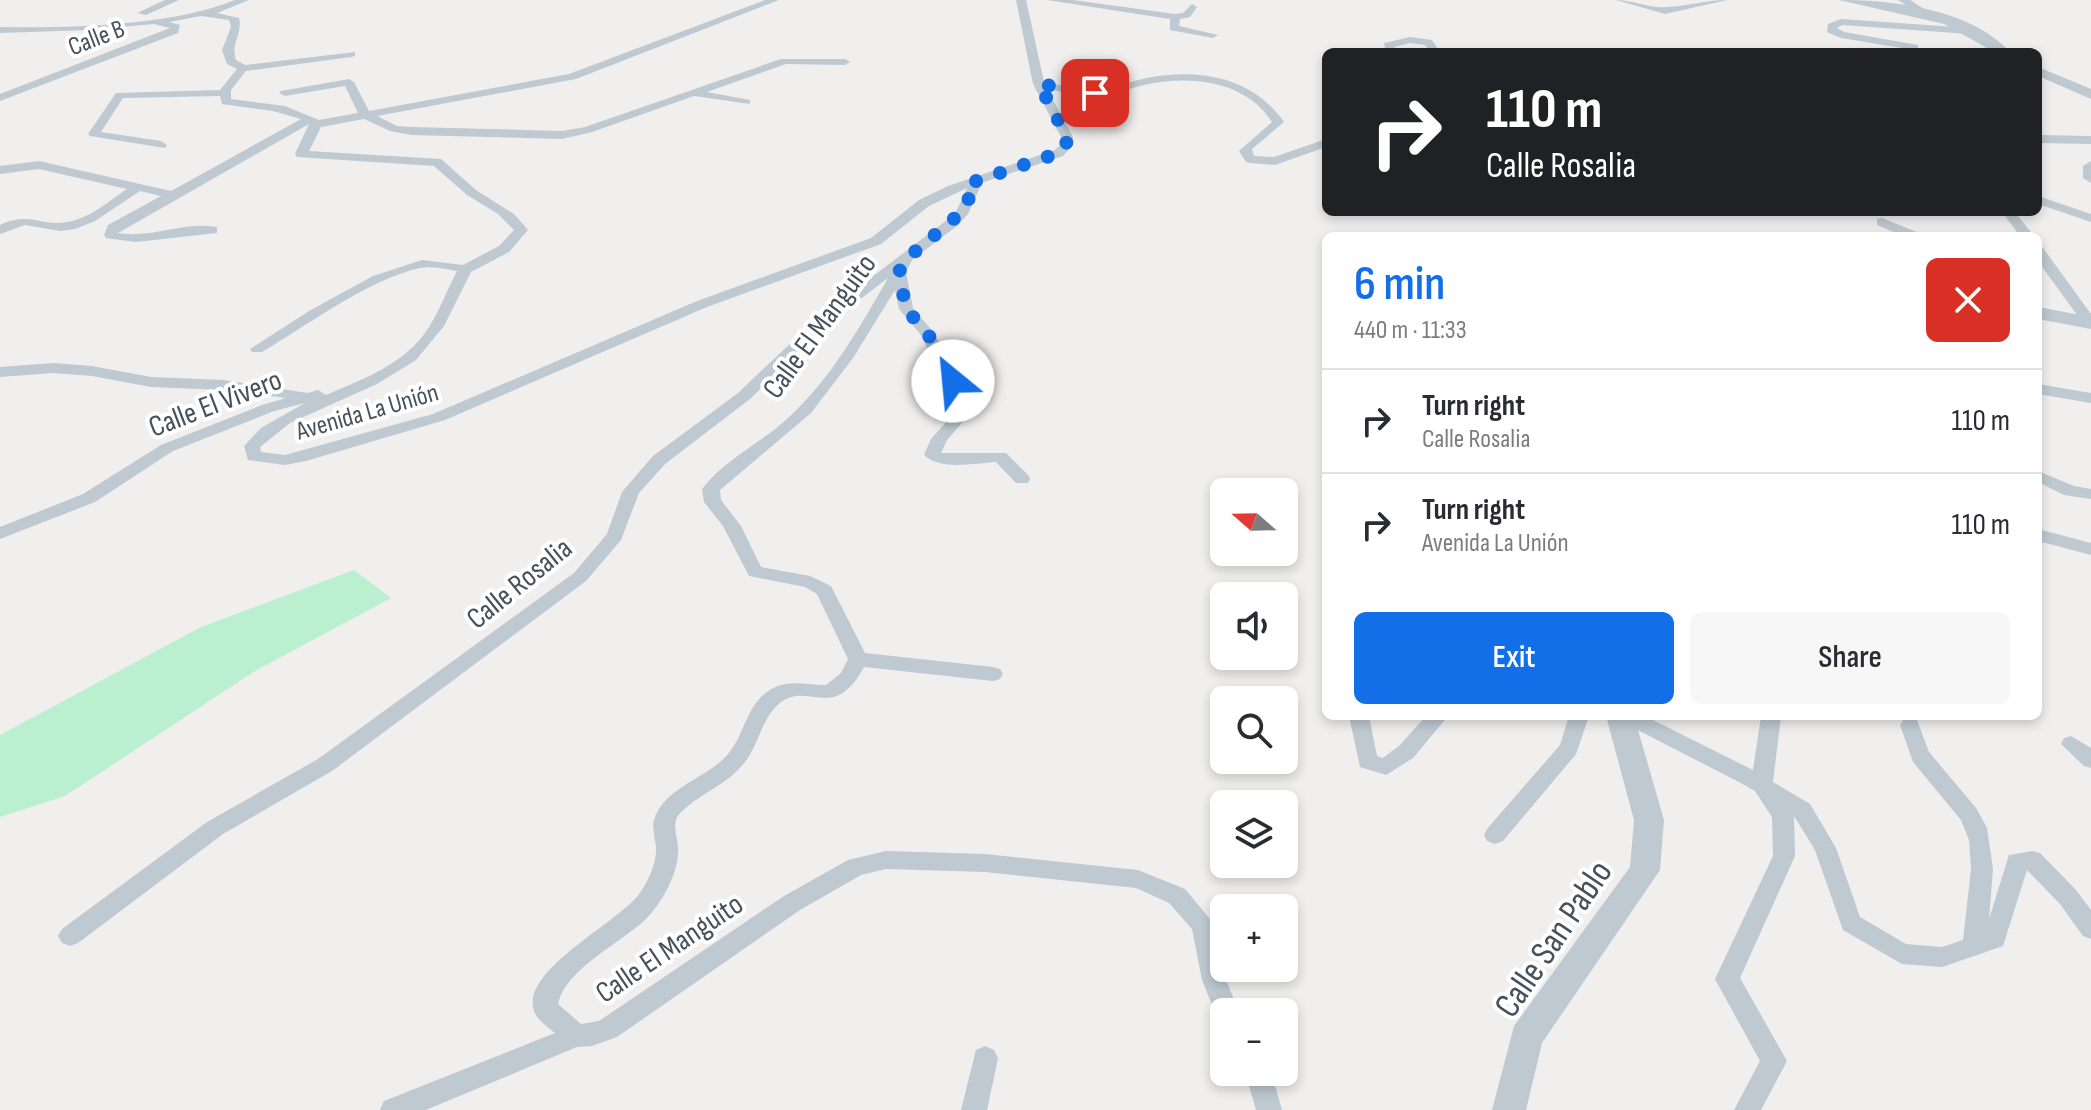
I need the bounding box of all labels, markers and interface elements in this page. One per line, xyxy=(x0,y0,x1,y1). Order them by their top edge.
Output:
street label: Calle B xyxy=(64,14,129,63)
pin xyxy=(1061,59,1129,127)
icon: arrive xyxy=(1073,71,1117,115)
text: 110 m xyxy=(1486,77,1602,144)
icon: right xyxy=(1354,80,1458,184)
text: Calle Rosalia xyxy=(1486,145,1636,188)
street label: Calle El Manguito xyxy=(755,247,884,406)
text: 6 min xyxy=(1354,256,1445,313)
button: close xyxy=(1926,258,2010,342)
text: 440 m · 11:33 xyxy=(1354,315,1467,346)
position arrow xyxy=(911,339,995,423)
street label: Calle El Vivero xyxy=(144,362,287,446)
street label: Avenida La Unión xyxy=(292,377,442,448)
text: Turn right xyxy=(1422,388,1525,424)
icon: right xyxy=(1354,399,1398,443)
text: 110 m xyxy=(1952,403,2010,439)
text: Calle Rosalia xyxy=(1422,424,1530,455)
north arrow xyxy=(1210,478,1298,566)
map controls xyxy=(1210,478,1298,1086)
text: Turn right xyxy=(1422,492,1525,528)
icon: right xyxy=(1354,503,1398,547)
text: 110 m xyxy=(1952,507,2010,543)
text: Avenida La Unión xyxy=(1422,528,1569,559)
street label: Calle Rosalia xyxy=(460,530,580,637)
button: sound xyxy=(1210,582,1298,670)
button: Exit xyxy=(1354,612,1674,704)
button: Share xyxy=(1690,612,2010,704)
button: search xyxy=(1210,686,1298,774)
button: layers xyxy=(1210,790,1298,878)
street label: Calle San Pablo xyxy=(1486,853,1622,1026)
street label: Calle El Manguito xyxy=(589,886,750,1011)
button: + xyxy=(1210,894,1298,982)
button: − xyxy=(1210,998,1298,1086)

